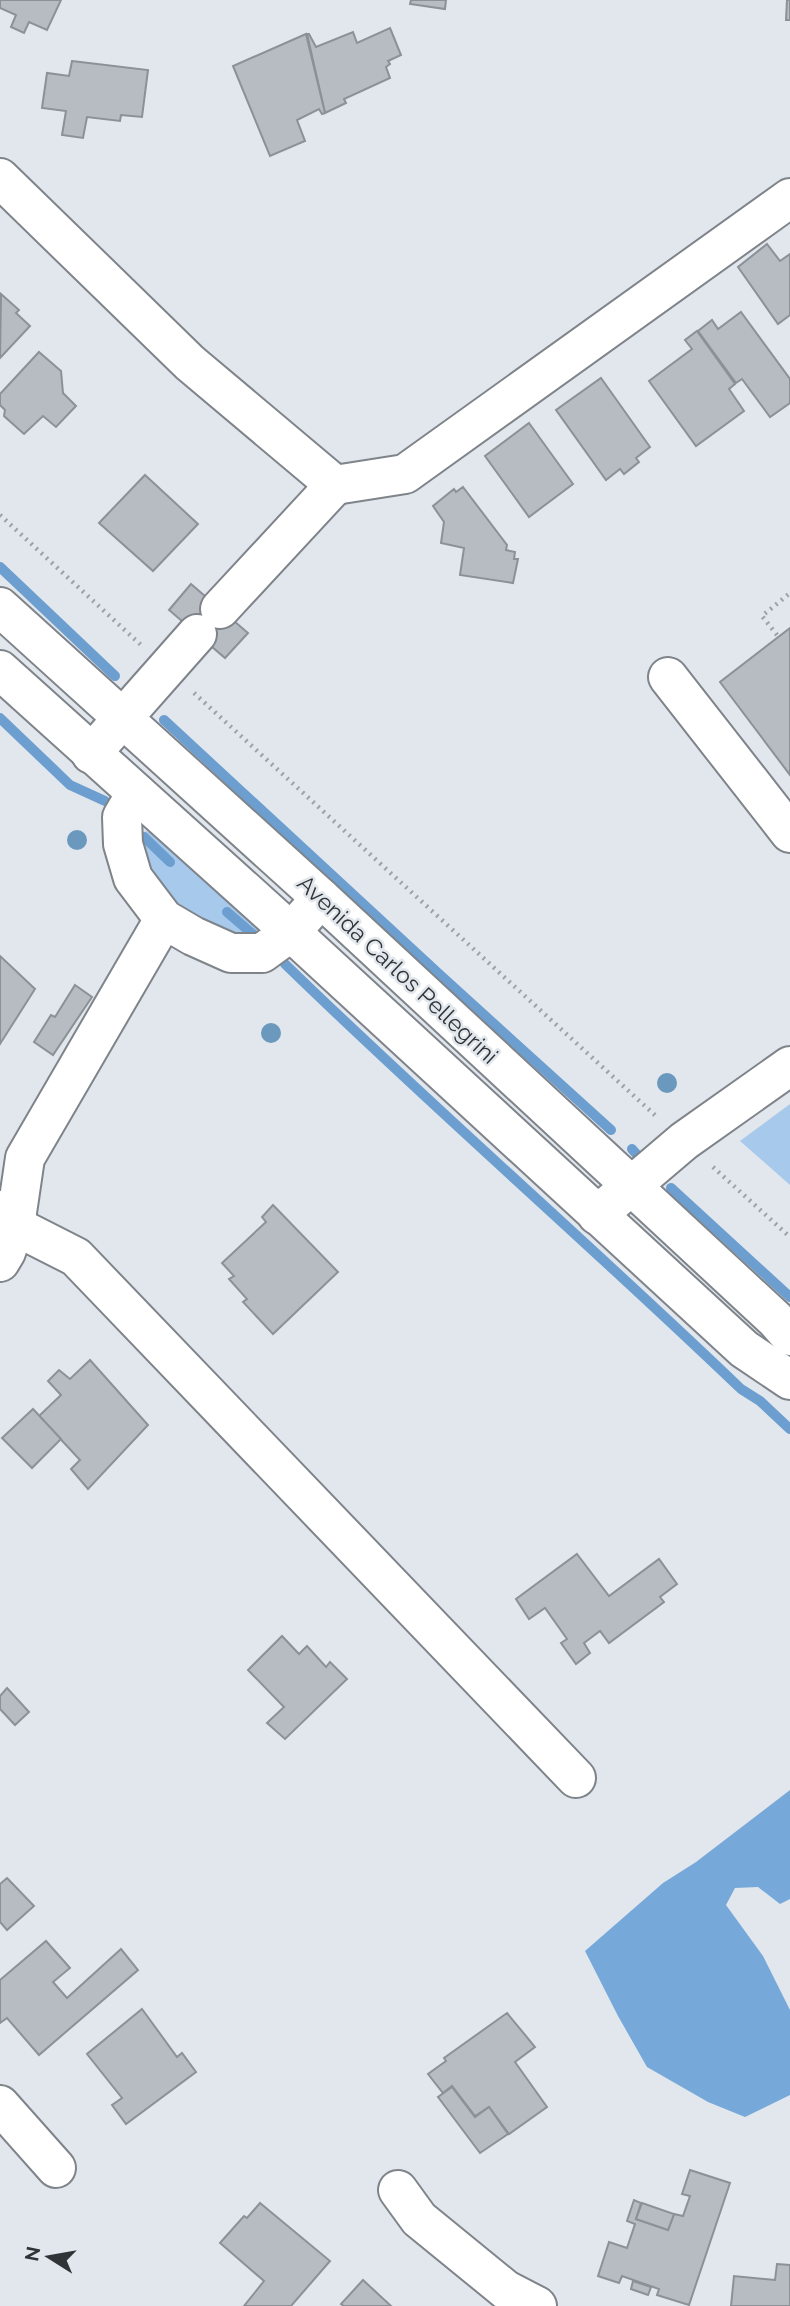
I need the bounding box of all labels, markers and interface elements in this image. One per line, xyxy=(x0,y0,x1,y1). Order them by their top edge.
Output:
street label: Avenida Carlos Pellegrini xyxy=(292,869,504,1069)
north arrow xyxy=(14,2222,84,2292)
text: N xyxy=(20,2245,44,2263)

